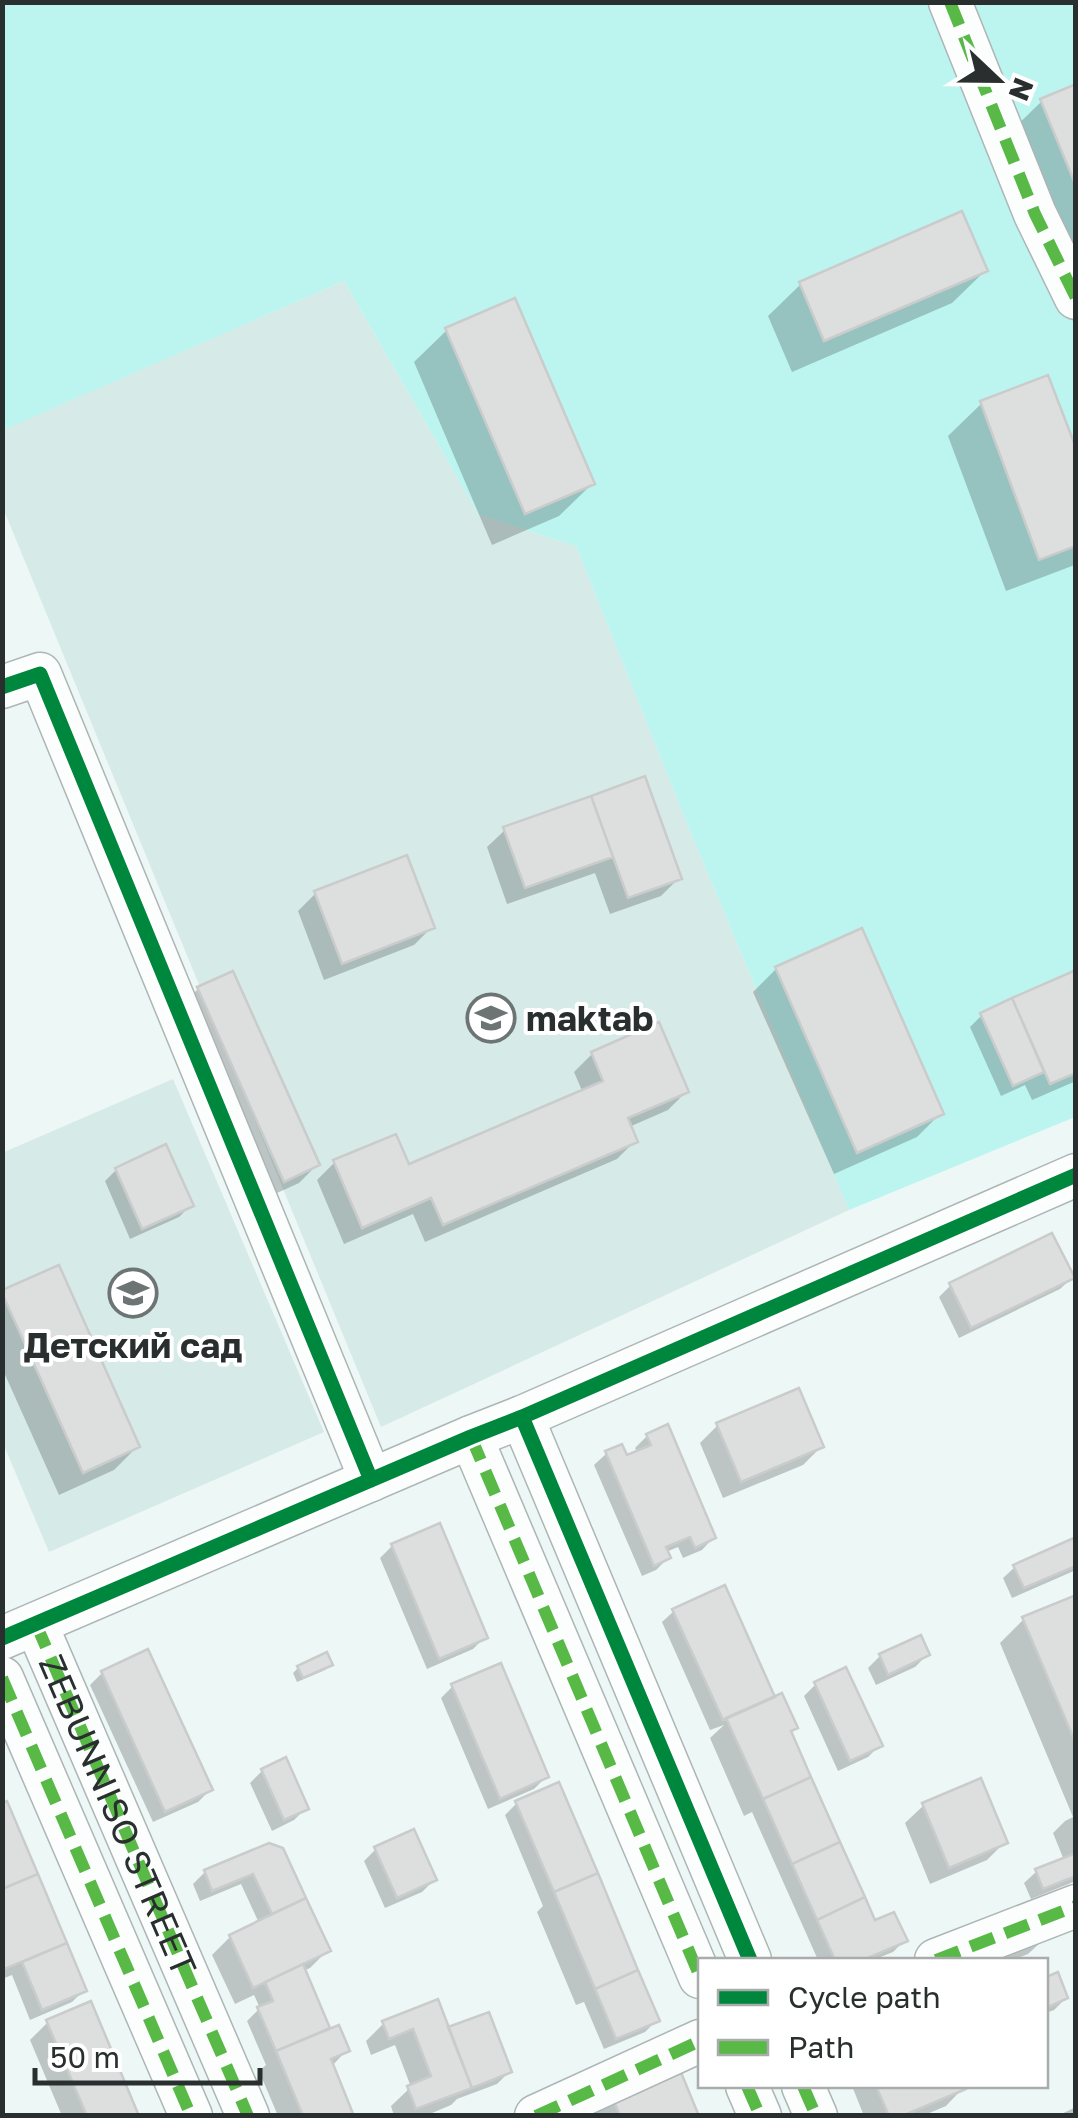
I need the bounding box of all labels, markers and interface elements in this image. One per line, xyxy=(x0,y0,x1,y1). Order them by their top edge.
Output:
north arrow xyxy=(948,30,1048,130)
text: N xyxy=(1002,74,1041,106)
school or university icon: maktab xyxy=(465,992,517,1044)
place label: maktab xyxy=(526,997,654,1039)
school or university icon: Детский сад xyxy=(107,1267,159,1319)
place label: Детский сад xyxy=(24,1324,242,1366)
street label: ZEBUNNISO STREET xyxy=(31,1648,206,1982)
legend xyxy=(698,1958,1048,2088)
text: Cycle path xyxy=(788,1979,941,2015)
scale bar xyxy=(35,2023,260,2085)
text: Path xyxy=(788,2029,854,2065)
text: 50 m xyxy=(50,2039,120,2075)

